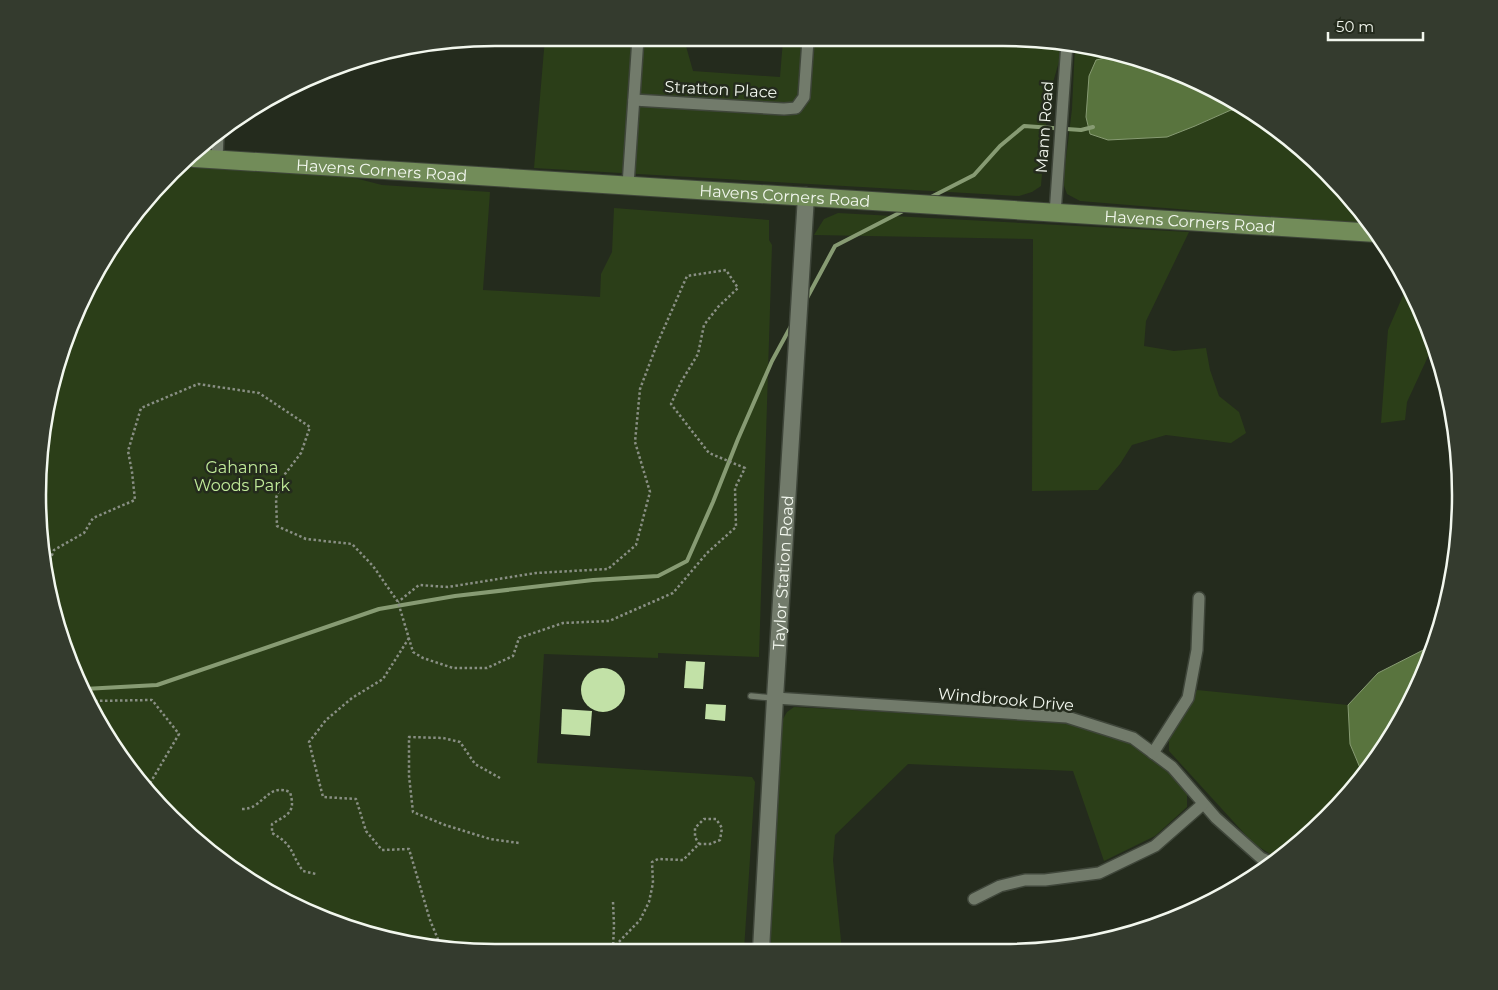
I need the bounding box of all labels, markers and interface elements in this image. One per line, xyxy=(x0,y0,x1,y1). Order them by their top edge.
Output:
scale bar xyxy=(1328,10,1423,42)
text: 50 m xyxy=(1336,17,1374,36)
street label: Stratton Place xyxy=(664,77,778,102)
street label: Mann Road xyxy=(1032,80,1057,174)
street label: Havens Corners Road xyxy=(295,155,468,185)
street label: Havens Corners Road xyxy=(699,181,871,211)
street label: Havens Corners Road xyxy=(1104,207,1276,237)
park label: Gahanna Woods Park xyxy=(194,458,291,495)
street label: Taylor Station Road xyxy=(769,495,797,650)
street label: Windbrook Drive xyxy=(937,684,1075,715)

